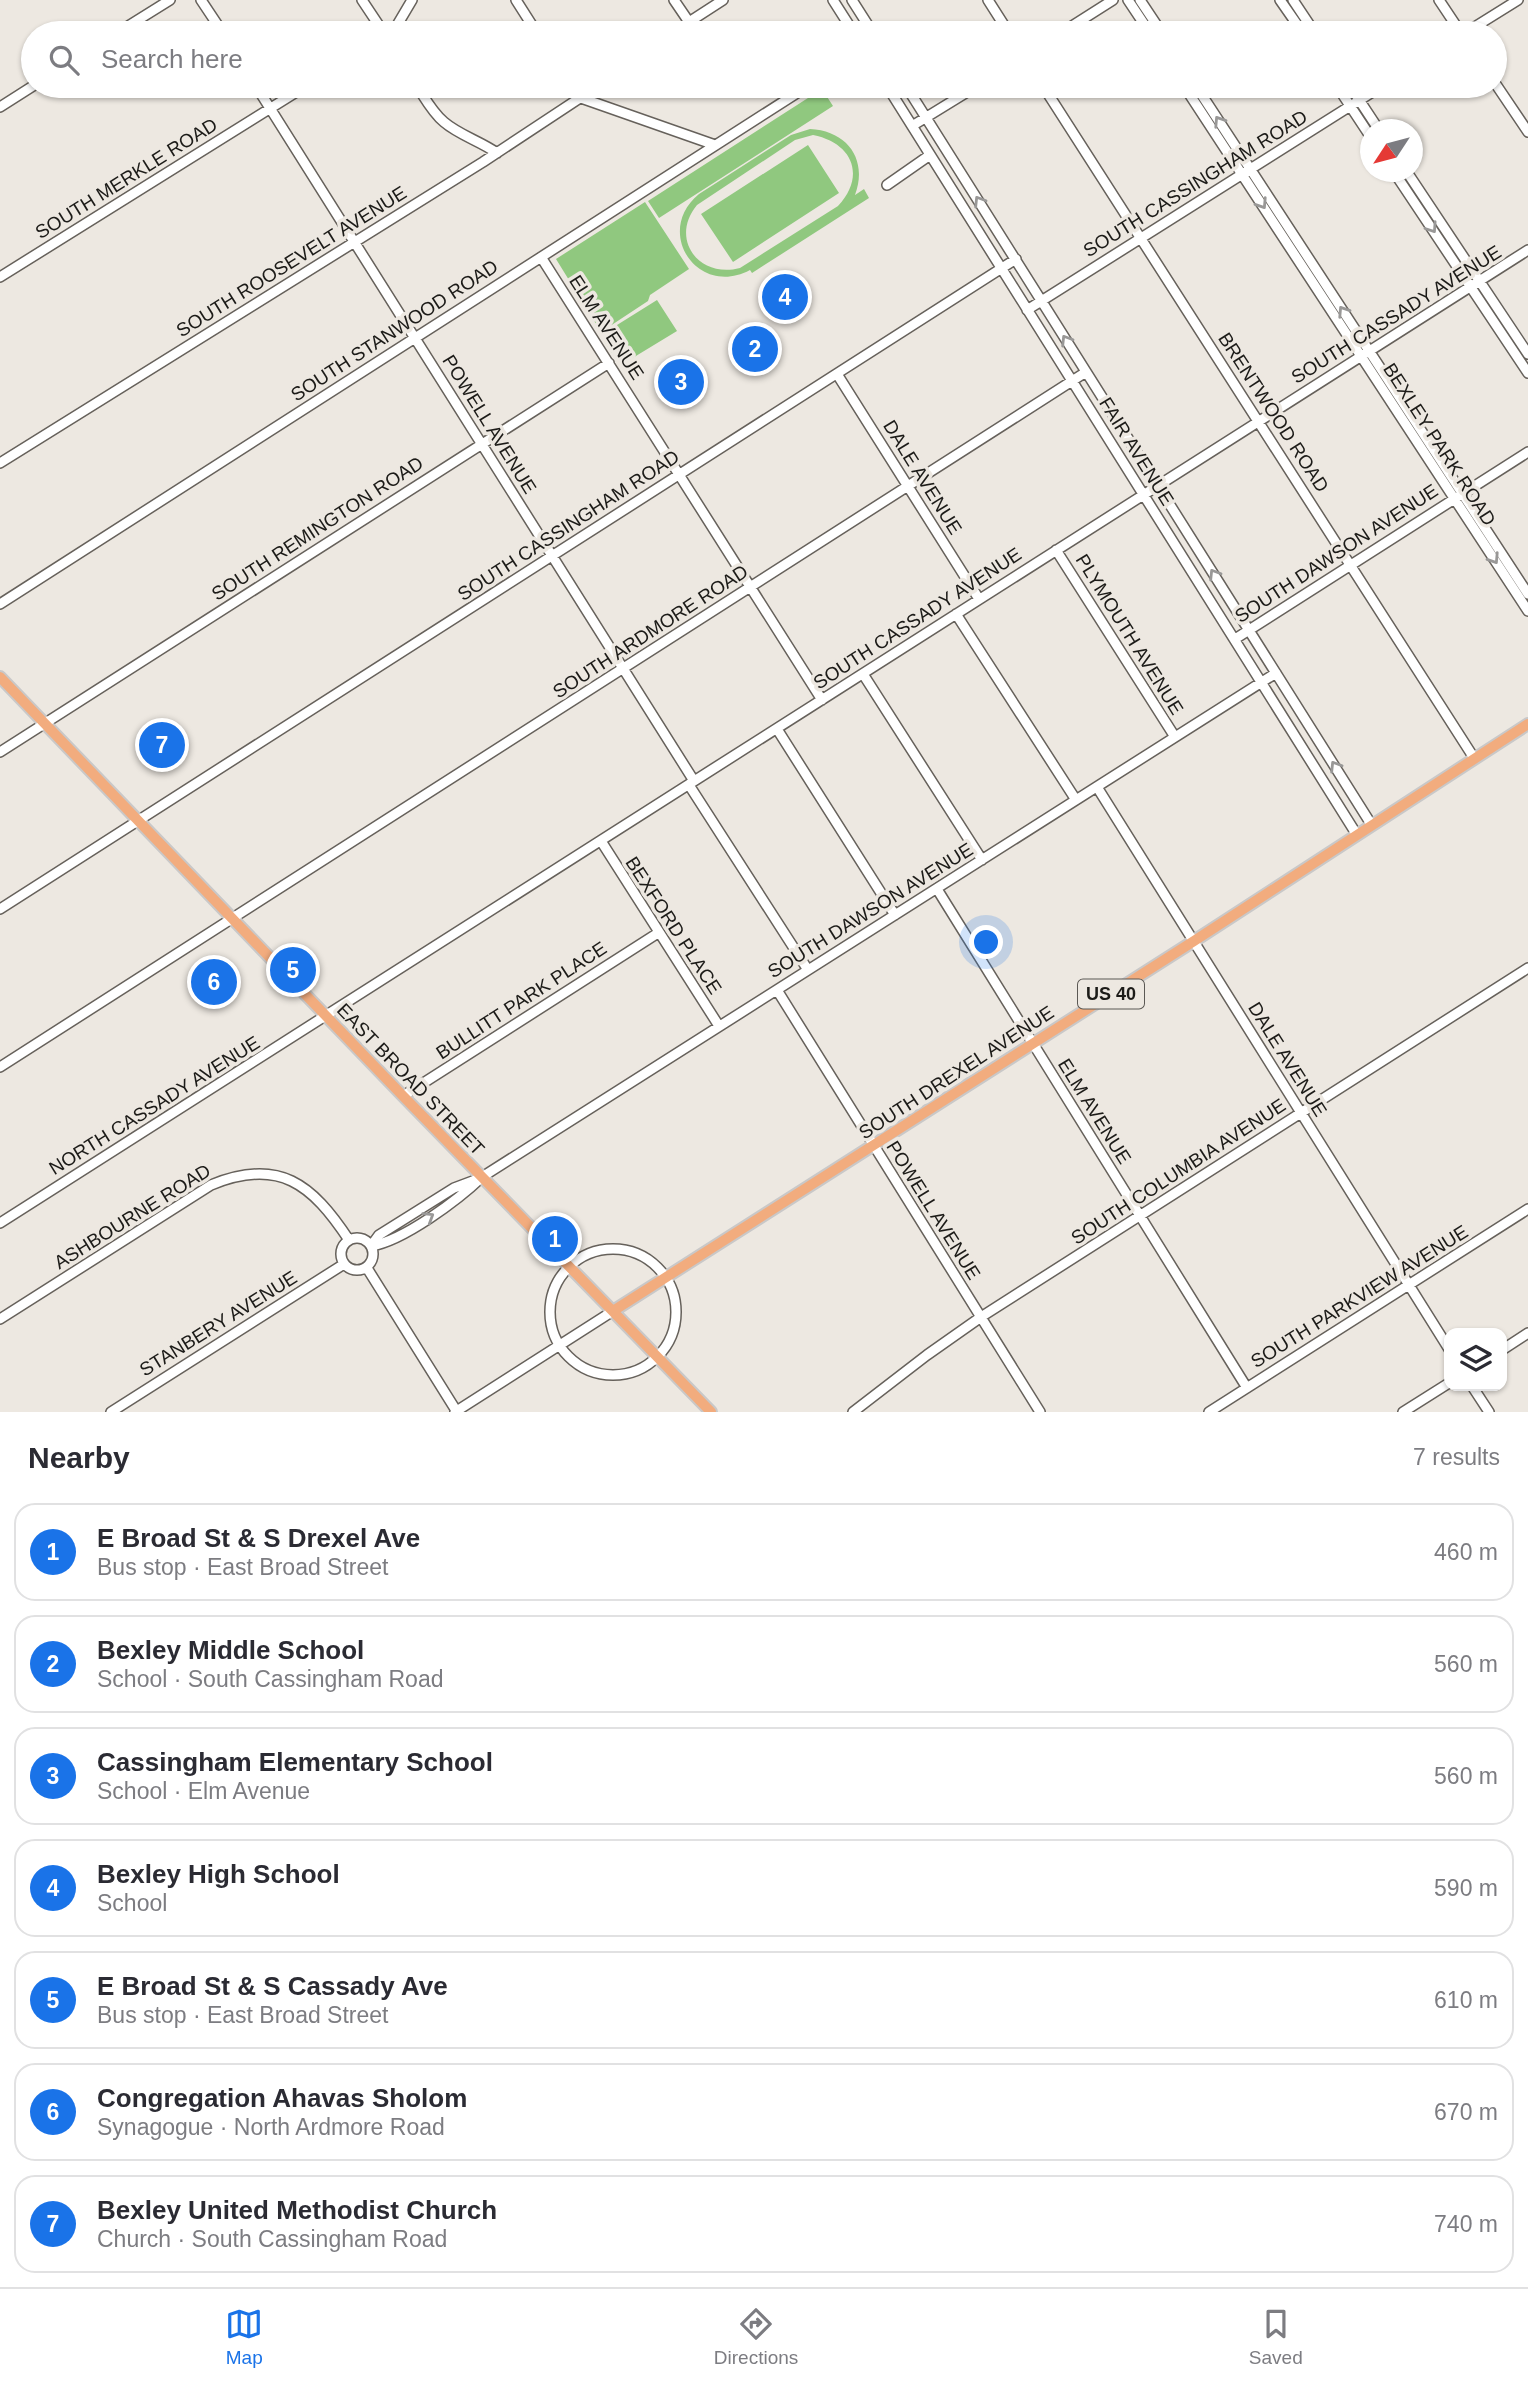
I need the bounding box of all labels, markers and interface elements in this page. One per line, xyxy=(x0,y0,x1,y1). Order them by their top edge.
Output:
search box xyxy=(21,21,1507,98)
icon: search xyxy=(45,41,83,79)
text: Search here xyxy=(101,44,243,74)
street label: SOUTH CASSINGHAM ROAD xyxy=(1080,106,1311,261)
street label: SOUTH MERKLE ROAD xyxy=(32,114,221,243)
one-way arrow xyxy=(1214,115,1227,128)
north arrow xyxy=(1360,119,1423,182)
street label: SOUTH ROOSEVELT AVENUE xyxy=(172,182,410,341)
one-way arrow xyxy=(975,196,988,209)
one-way arrow xyxy=(1254,197,1267,210)
one-way arrow xyxy=(1424,221,1437,234)
street label: SOUTH CASSADY AVENUE xyxy=(1288,241,1505,388)
street label: SOUTH STANWOOD ROAD xyxy=(287,256,502,405)
street label: ELM AVENUE xyxy=(565,271,648,383)
pin: 4 xyxy=(762,271,808,323)
one-way arrow xyxy=(1339,306,1352,319)
pin: 2 xyxy=(732,323,778,375)
street label: BRENTWOOD ROAD xyxy=(1214,329,1333,496)
one-way arrow xyxy=(1062,335,1075,348)
street label: POWELL AVENUE xyxy=(438,351,541,497)
pin: 3 xyxy=(658,356,704,408)
street label: BEXLEY PARK ROAD xyxy=(1379,359,1500,529)
street label: FAIR AVENUE xyxy=(1095,393,1178,509)
street label: DALE AVENUE xyxy=(879,416,966,538)
street label: SOUTH CASSINGHAM ROAD xyxy=(454,446,683,605)
street label: SOUTH REMINGTON ROAD xyxy=(208,452,427,605)
street label: SOUTH DAWSON AVENUE xyxy=(1231,480,1442,627)
street label: SOUTH CASSADY AVENUE xyxy=(810,543,1025,693)
street label: PLYMOUTH AVENUE xyxy=(1072,550,1188,718)
one-way arrow xyxy=(1485,551,1498,564)
street label: SOUTH ARDMORE ROAD xyxy=(549,561,752,702)
one-way arrow xyxy=(1209,568,1222,581)
pin: 7 xyxy=(139,719,185,771)
one-way arrow xyxy=(1330,761,1343,774)
street label: SOUTH DAWSON AVENUE xyxy=(764,839,977,982)
street label: BEXFORD PLACE xyxy=(621,853,726,998)
your location xyxy=(969,925,1003,959)
street label: BULLITT PARK PLACE xyxy=(432,937,610,1063)
pin: 5 xyxy=(270,944,316,996)
pin: 6 xyxy=(191,956,237,1008)
road number: US 40 xyxy=(1078,979,1144,1009)
street label: DALE AVENUE xyxy=(1244,998,1331,1120)
street label: EAST BROAD STREET xyxy=(333,999,489,1160)
street label: SOUTH DREXEL AVENUE xyxy=(855,1002,1058,1143)
street label: NORTH CASSADY AVENUE xyxy=(45,1032,263,1179)
street label: ELM AVENUE xyxy=(1054,1055,1135,1168)
street label: SOUTH COLUMBIA AVENUE xyxy=(1067,1094,1289,1249)
street label: POWELL AVENUE xyxy=(882,1137,985,1283)
street label: ASHBOURNE ROAD xyxy=(50,1160,214,1273)
one-way arrow xyxy=(422,1212,435,1225)
pin: 1 xyxy=(532,1213,578,1265)
street label: SOUTH PARKVIEW AVENUE xyxy=(1247,1221,1472,1372)
street label: STANBERY AVENUE xyxy=(136,1266,301,1380)
map controls xyxy=(1444,1328,1507,1391)
button: layers xyxy=(1444,1328,1507,1391)
text: Nearby xyxy=(28,1441,130,1474)
text: 7 results xyxy=(1413,1444,1500,1470)
text: E Broad St & S Drexel Ave xyxy=(97,1523,420,1553)
text: 1 xyxy=(47,1539,59,1565)
text: 460 m xyxy=(1434,1539,1498,1565)
text: Bus stop · East Broad Street xyxy=(97,1554,388,1580)
text: Bexley Middle School xyxy=(97,1635,364,1665)
text: 2 xyxy=(47,1651,59,1677)
text: 560 m xyxy=(1434,1651,1498,1677)
text: School · South Cassingham Road xyxy=(97,1666,443,1692)
text: Cassingham Elementary School xyxy=(97,1747,493,1777)
text: 3 xyxy=(47,1763,59,1789)
text: 560 m xyxy=(1434,1763,1498,1789)
text: School · Elm Avenue xyxy=(97,1778,310,1804)
text: Bexley High School xyxy=(97,1859,340,1889)
text: 4 xyxy=(47,1875,59,1901)
text: 590 m xyxy=(1434,1875,1498,1901)
text: School xyxy=(97,1890,167,1916)
text: E Broad St & S Cassady Ave xyxy=(97,1971,448,2001)
text: 5 xyxy=(47,1987,59,2013)
text: 610 m xyxy=(1434,1987,1498,2013)
text: Bus stop · East Broad Street xyxy=(97,2002,388,2028)
text: Congregation Ahavas Sholom xyxy=(97,2083,467,2113)
text: 6 xyxy=(47,2099,59,2125)
text: 670 m xyxy=(1434,2099,1498,2125)
text: Synagogue · North Ardmore Road xyxy=(97,2114,445,2140)
text: Bexley United Methodist Church xyxy=(97,2195,497,2225)
text: 7 xyxy=(47,2211,59,2237)
text: 740 m xyxy=(1434,2211,1498,2237)
text: Church · South Cassingham Road xyxy=(97,2226,447,2252)
tab: Map xyxy=(225,2305,263,2369)
tab: Directions xyxy=(714,2305,798,2369)
tab: Saved xyxy=(1249,2305,1303,2369)

